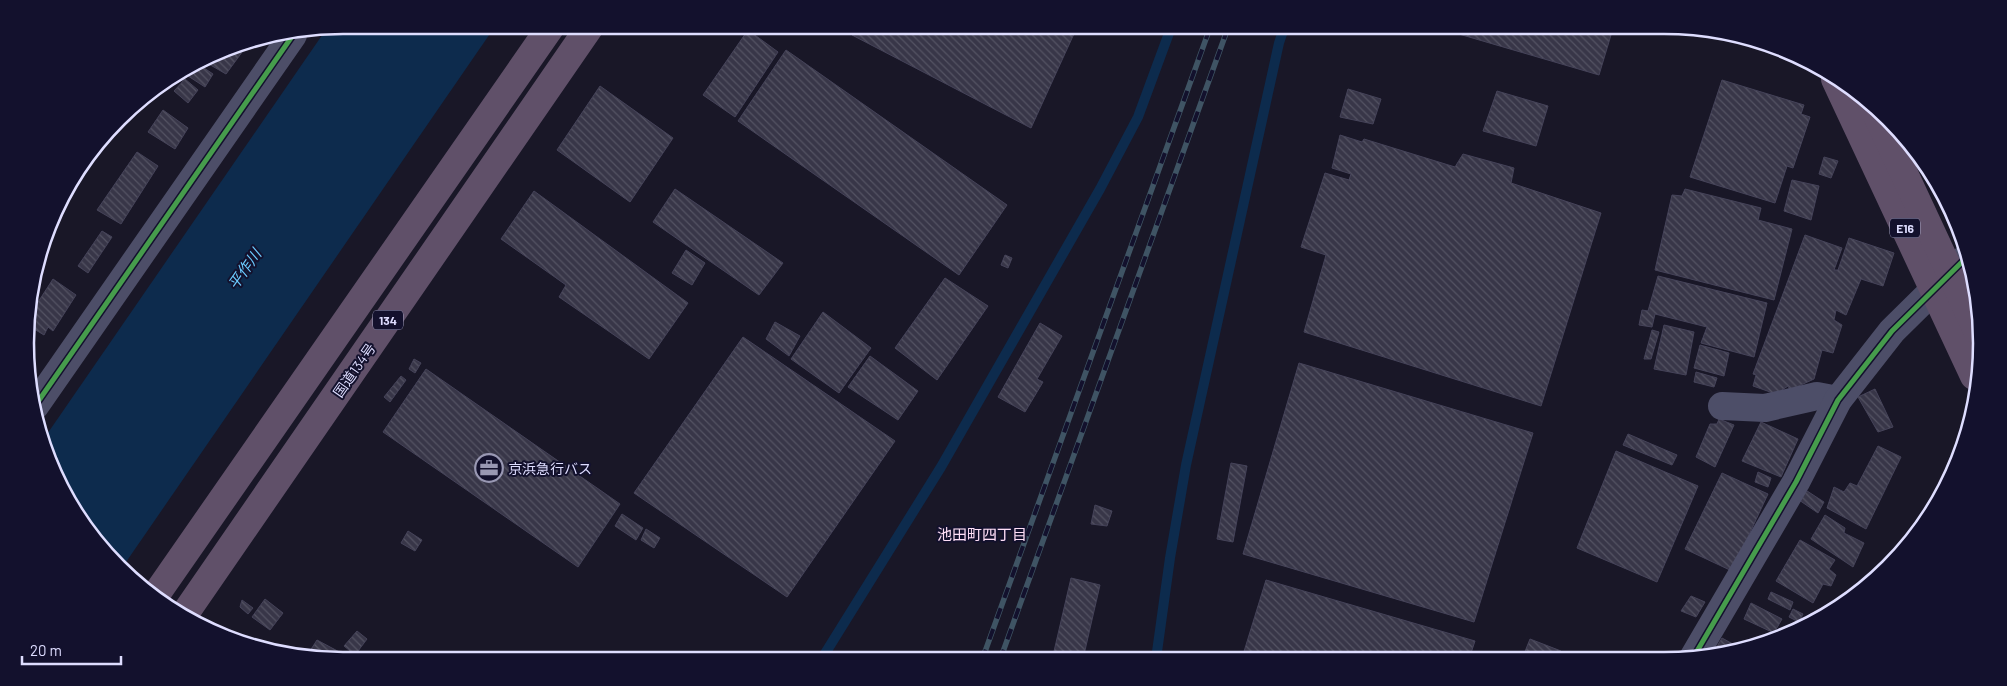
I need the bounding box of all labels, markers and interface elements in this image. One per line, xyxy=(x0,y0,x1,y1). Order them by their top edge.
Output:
road number: E16 xyxy=(1890,218,1920,238)
water label: 平作川 xyxy=(224,244,265,293)
road number: 134 xyxy=(373,310,403,330)
street label: 国道134号 xyxy=(329,340,379,400)
office icon: 京浜急行バス xyxy=(474,453,504,483)
place label: 京浜急行バス xyxy=(508,460,592,477)
district label: 池田町四丁目 xyxy=(937,525,1027,543)
scale bar xyxy=(22,634,121,666)
text: 20 m xyxy=(30,641,62,659)

